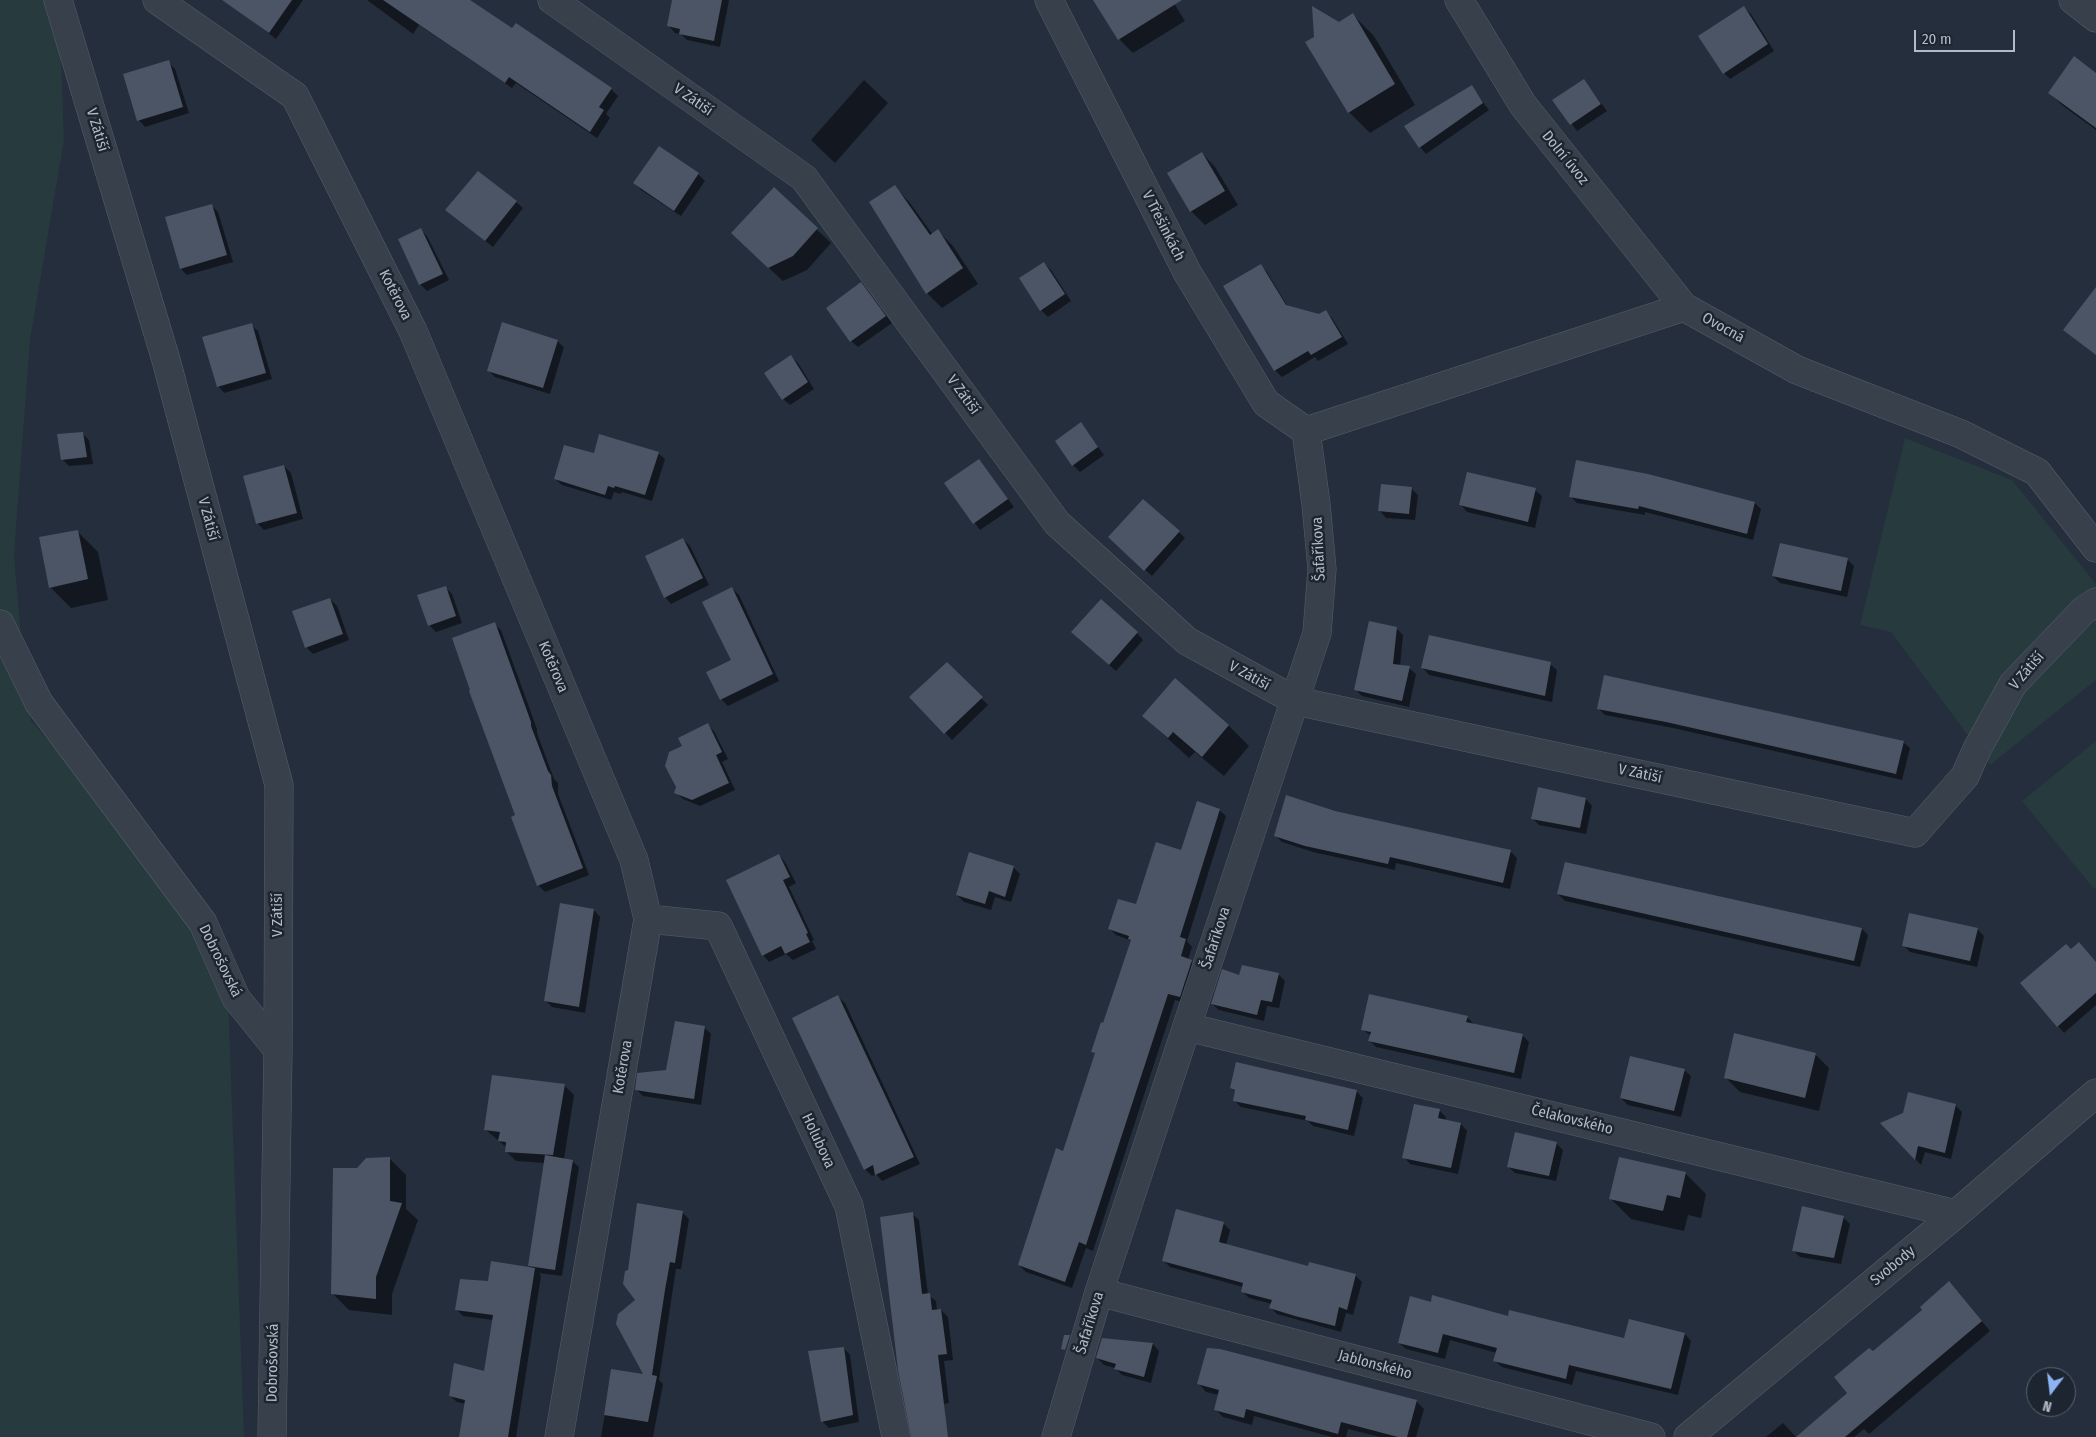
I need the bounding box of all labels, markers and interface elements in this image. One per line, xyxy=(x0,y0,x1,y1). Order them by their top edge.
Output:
scale bar xyxy=(1916,20,2017,52)
text: 20 m xyxy=(1922,30,1952,48)
street label: V Zátiší xyxy=(670,80,716,120)
street label: V Zátiší xyxy=(82,106,112,154)
street label: Dolní úvoz xyxy=(1538,127,1592,189)
street label: V Třešinkách xyxy=(1138,188,1188,264)
street label: Kotěrova xyxy=(375,267,415,323)
street label: Ovocná xyxy=(1699,309,1747,347)
street label: V Zátiší xyxy=(943,372,983,418)
street label: V Zátiší xyxy=(194,495,222,543)
street label: Šafaříkova xyxy=(1308,517,1330,581)
street label: Kotěrova xyxy=(534,639,572,695)
street label: V Zátiší xyxy=(2006,648,2048,694)
street label: V Zátiší xyxy=(1225,657,1273,695)
street label: V Zátiší xyxy=(1616,761,1664,787)
street label: V Zátiší xyxy=(269,893,287,937)
street label: Šafaříkova xyxy=(1198,905,1234,971)
street label: Dobrošovská xyxy=(195,922,245,1000)
street label: Kotěrova xyxy=(609,1039,637,1095)
street label: Čelakovského xyxy=(1529,1101,1615,1139)
street label: Holubova xyxy=(798,1111,838,1171)
street label: Svobody xyxy=(1867,1242,1919,1290)
street label: Šafaříkova xyxy=(1072,1290,1108,1356)
street label: Dobrošovská xyxy=(263,1324,283,1402)
street label: Jablonského xyxy=(1336,1347,1414,1383)
north arrow xyxy=(2026,1367,2076,1417)
text: N xyxy=(2041,1397,2054,1415)

